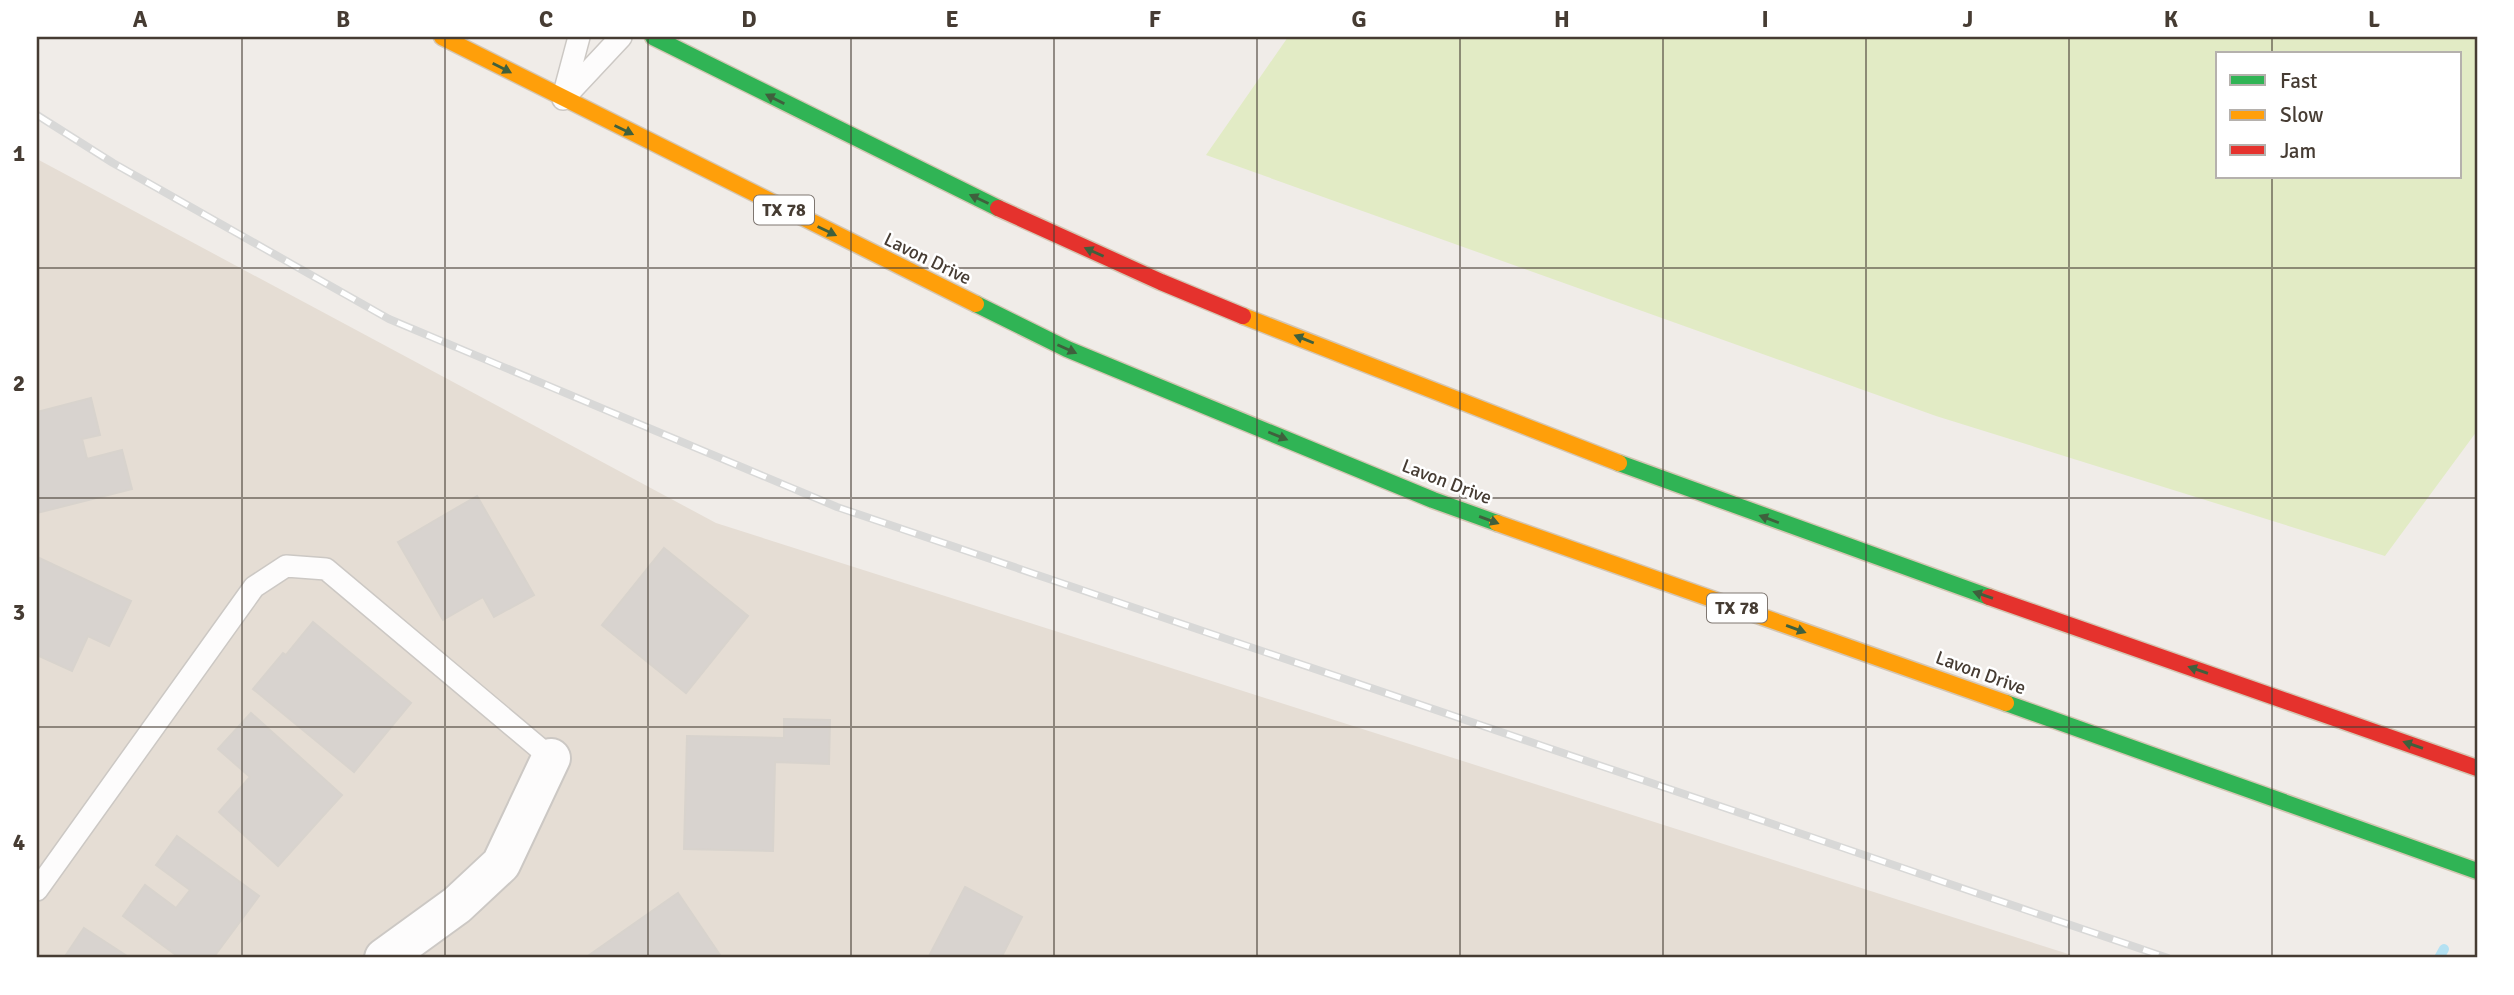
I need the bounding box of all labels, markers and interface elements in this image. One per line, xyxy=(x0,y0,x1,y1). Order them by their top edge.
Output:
text: A xyxy=(133,5,148,34)
text: B xyxy=(336,5,350,34)
text: C xyxy=(539,5,553,34)
text: D xyxy=(741,5,757,34)
text: E xyxy=(945,5,959,34)
text: F xyxy=(1149,5,1161,34)
text: G xyxy=(1351,5,1367,34)
text: H xyxy=(1554,5,1570,34)
text: I xyxy=(1761,5,1769,34)
text: J xyxy=(1963,5,1973,34)
text: K xyxy=(2164,5,2179,34)
text: L xyxy=(2368,5,2380,34)
legend xyxy=(2216,52,2462,178)
one-way arrow xyxy=(492,62,512,74)
text: Fast xyxy=(2280,68,2317,94)
one-way arrow xyxy=(764,93,784,105)
text: Slow xyxy=(2280,102,2324,128)
one-way arrow xyxy=(614,124,634,135)
text: Jam xyxy=(2280,138,2316,164)
text: 1 xyxy=(13,139,25,168)
one-way arrow xyxy=(969,193,989,205)
road number: TX 78 xyxy=(754,196,814,224)
one-way arrow xyxy=(817,226,837,237)
street label: Lavon Drive xyxy=(880,227,975,290)
one-way arrow xyxy=(1084,246,1104,258)
one-way arrow xyxy=(1293,334,1314,345)
one-way arrow xyxy=(1057,343,1077,355)
text: 2 xyxy=(13,369,25,398)
one-way arrow xyxy=(1267,431,1288,442)
street label: Lavon Drive xyxy=(1398,454,1495,510)
one-way arrow xyxy=(1758,513,1779,524)
one-way arrow xyxy=(1479,515,1500,526)
one-way arrow xyxy=(1973,589,1994,600)
road number: TX 78 xyxy=(1707,594,1767,622)
text: 3 xyxy=(13,598,25,627)
one-way arrow xyxy=(1785,624,1806,635)
street label: Lavon Drive xyxy=(1932,646,2029,700)
one-way arrow xyxy=(2187,664,2208,675)
one-way arrow xyxy=(2402,739,2423,750)
text: 4 xyxy=(13,828,25,857)

